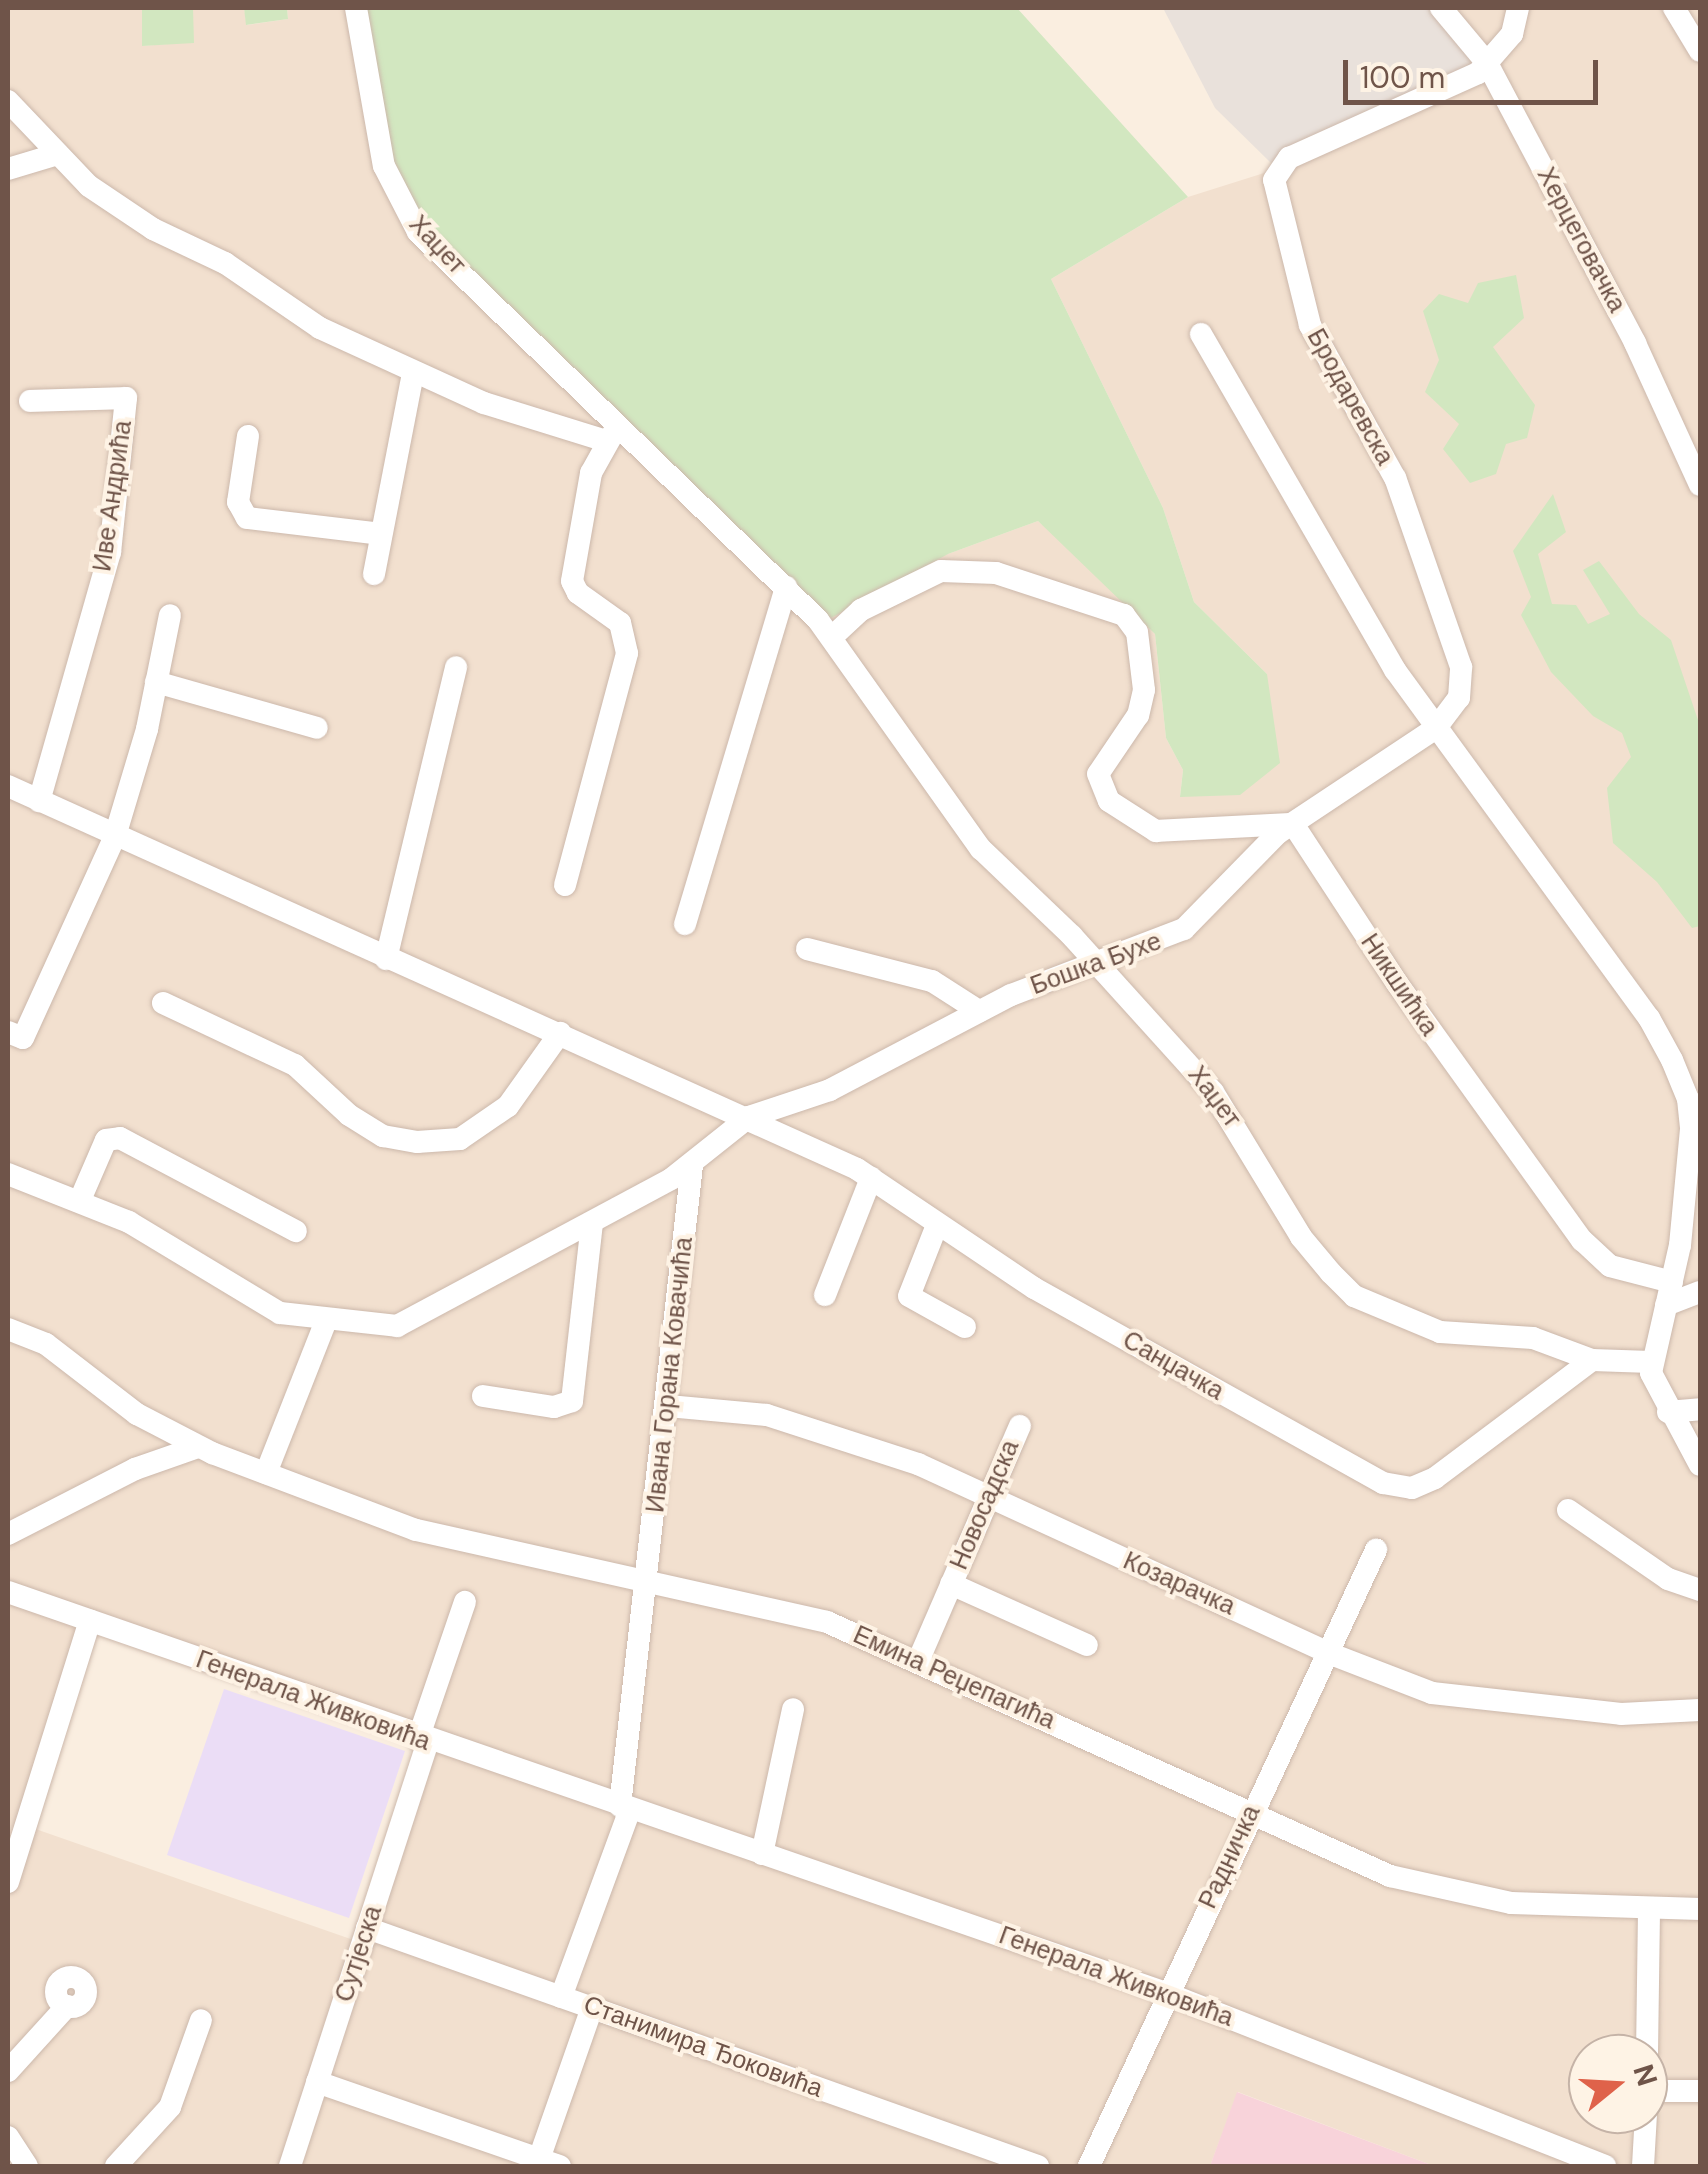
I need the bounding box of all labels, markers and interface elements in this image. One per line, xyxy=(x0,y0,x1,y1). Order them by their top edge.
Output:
scale bar xyxy=(1348,40,1603,102)
text: 100 m xyxy=(1360,58,1445,97)
street label: Херцеговачка xyxy=(1530,162,1632,318)
street label: Хаџет xyxy=(403,210,471,280)
street label: Бродаревска xyxy=(1300,324,1400,470)
street label: Иве Андрића xyxy=(88,419,138,573)
street label: Бошка Бухе xyxy=(1027,926,1165,1002)
street label: Никшићка xyxy=(1354,928,1444,1042)
street label: Хаџет xyxy=(1181,1060,1247,1134)
street label: Ивана Горана Ковачића xyxy=(641,1236,699,1514)
street label: Санџачка xyxy=(1117,1325,1229,1407)
street label: Новосадска xyxy=(944,1436,1026,1574)
street label: Козарачка xyxy=(1118,1546,1240,1622)
street label: Емина Реџепагића xyxy=(848,1620,1060,1736)
street label: Генерала Живковића xyxy=(192,1645,434,1757)
street label: Радничка xyxy=(1193,1801,1267,1913)
street label: Сутјеска xyxy=(329,1902,389,2006)
street label: Генерала Живковића xyxy=(995,1921,1237,2033)
street label: Станимира Ђоковића xyxy=(579,1990,827,2104)
north arrow xyxy=(1568,2034,1668,2134)
text: N xyxy=(1624,2060,1666,2091)

